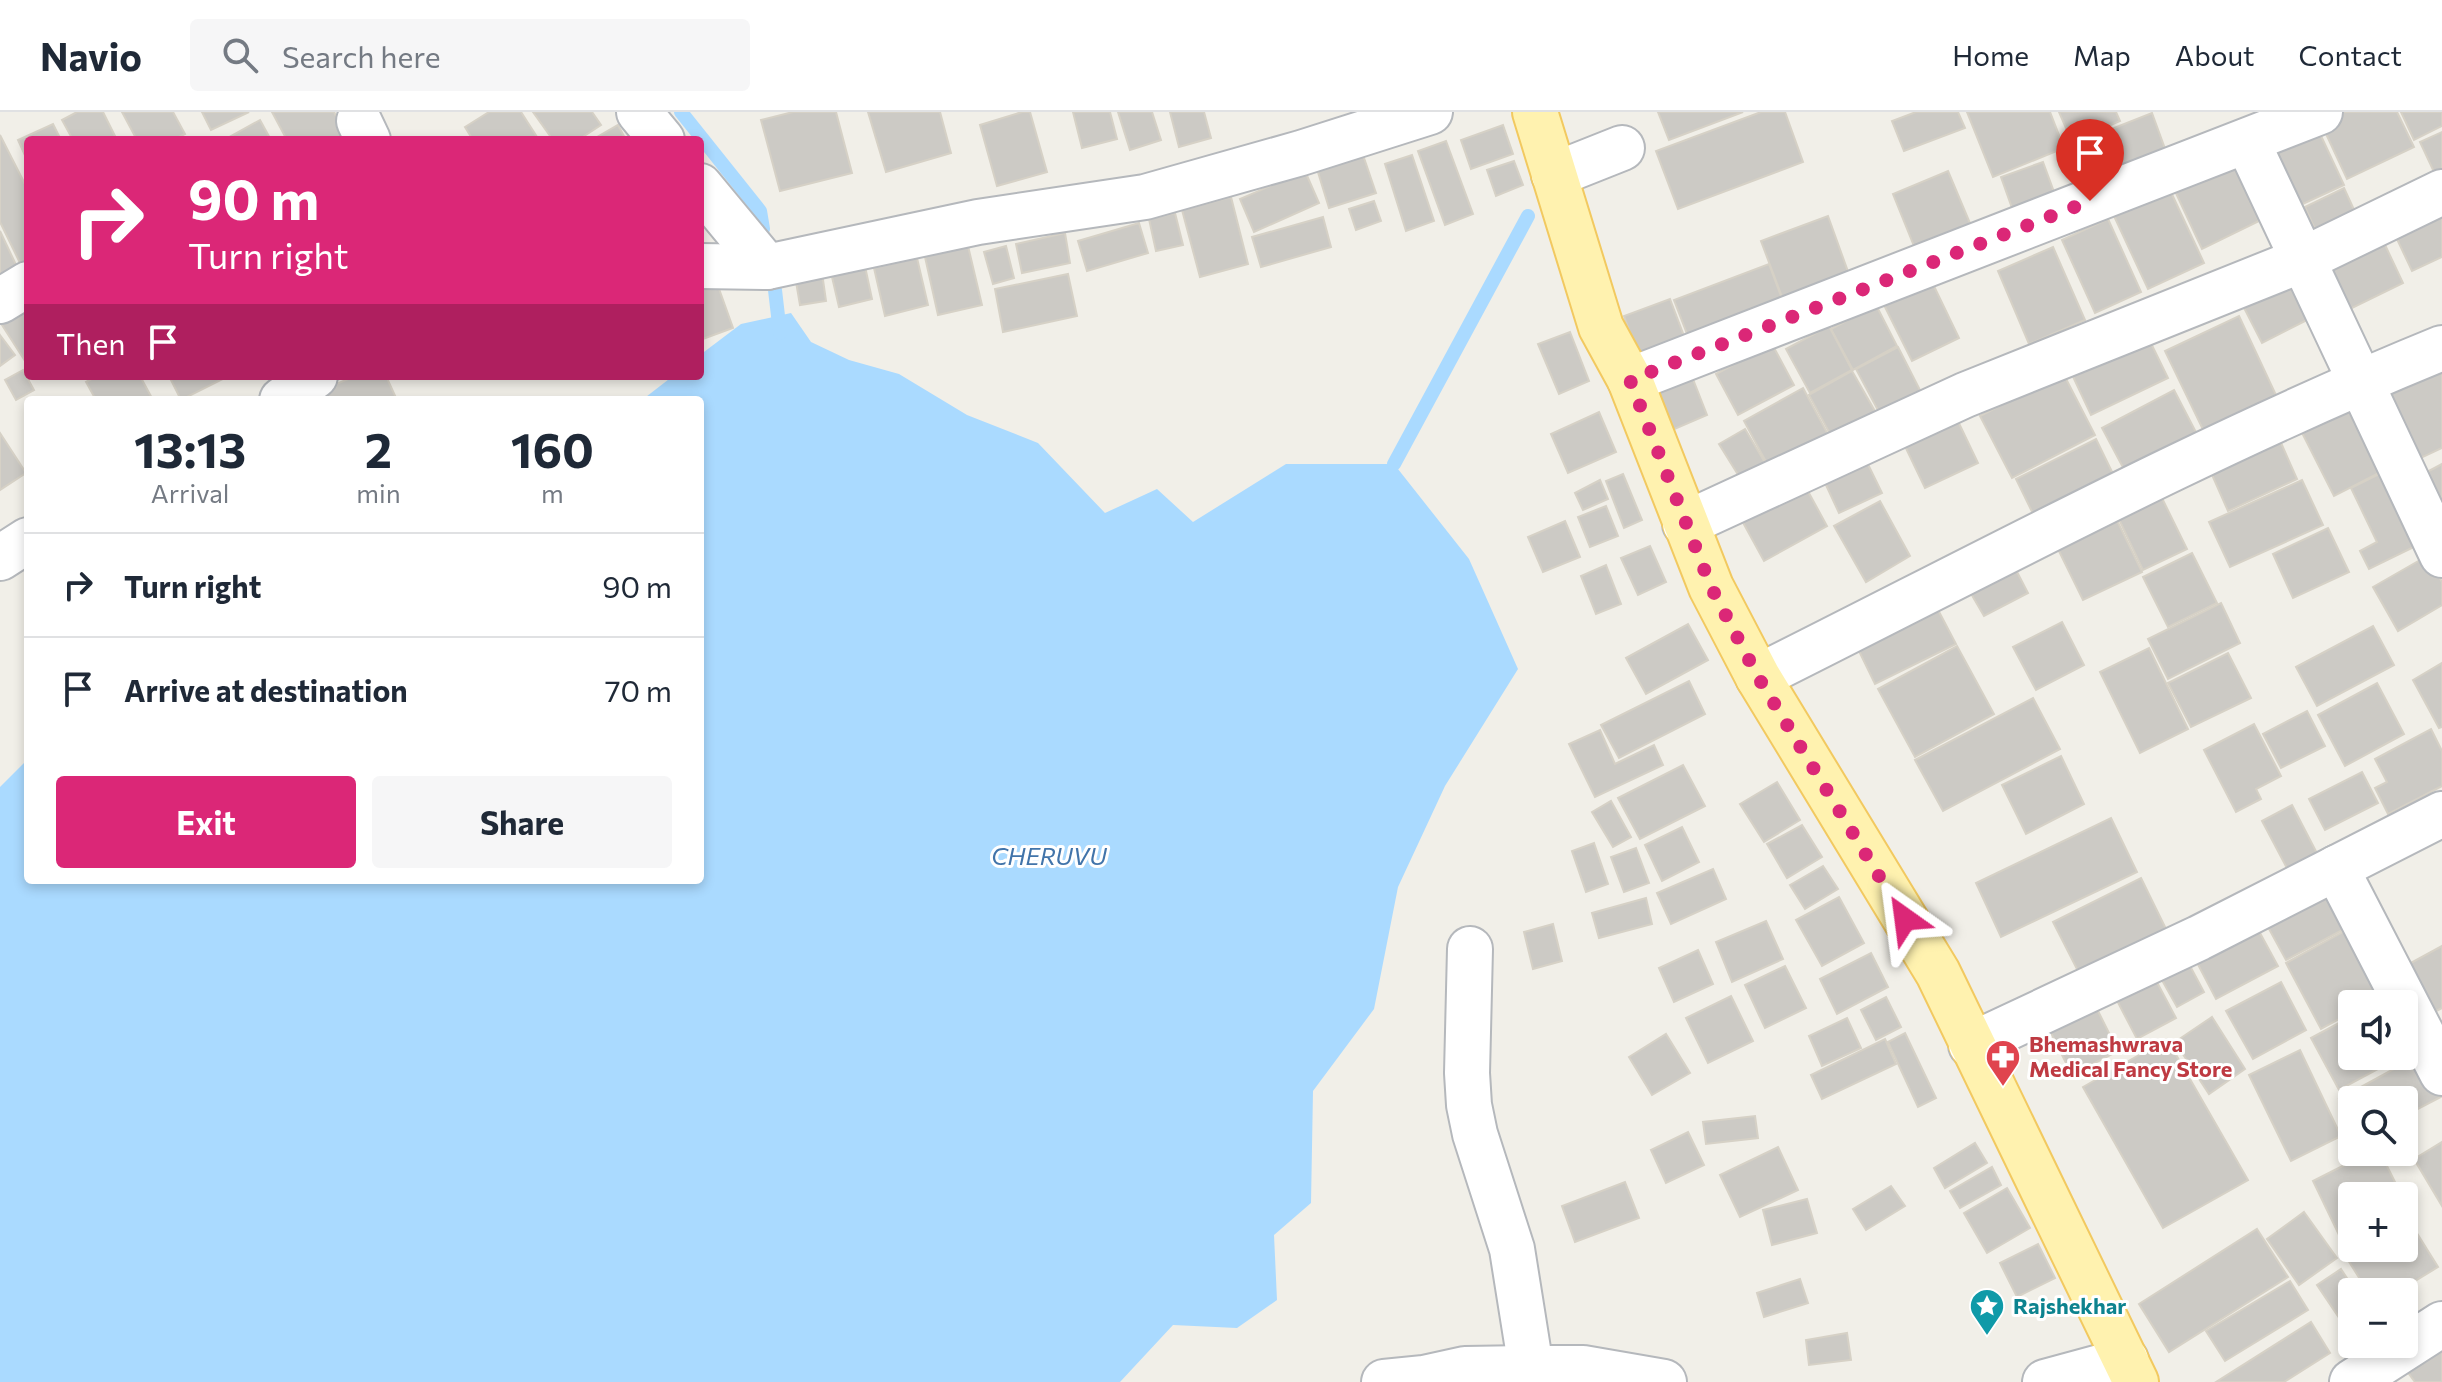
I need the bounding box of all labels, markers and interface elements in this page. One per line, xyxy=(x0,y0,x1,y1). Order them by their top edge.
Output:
search box xyxy=(190,19,750,91)
text: Navio xyxy=(40,32,142,79)
icon: search xyxy=(218,33,262,77)
text: Search here xyxy=(282,37,441,74)
text: Home xyxy=(1952,38,2029,72)
text: Map xyxy=(2073,38,2131,72)
text: About xyxy=(2175,38,2255,72)
text: Contact xyxy=(2299,38,2402,72)
pin xyxy=(2056,119,2124,201)
icon: arrive xyxy=(2068,131,2112,175)
text: 90 m xyxy=(188,163,319,232)
icon: right xyxy=(56,168,160,272)
text: Turn right xyxy=(188,232,349,276)
icon: arrive xyxy=(141,320,185,364)
text: Then xyxy=(56,324,125,361)
text: 13:13 xyxy=(134,419,246,478)
text: 2 xyxy=(365,419,392,478)
text: 160 xyxy=(511,419,594,478)
text: Arrival xyxy=(151,477,229,508)
text: min xyxy=(356,477,401,508)
text: m xyxy=(541,477,564,508)
icon: right xyxy=(56,563,100,607)
text: Turn right xyxy=(124,567,261,604)
text: 90 m xyxy=(602,567,672,604)
icon: arrive xyxy=(56,667,100,711)
text: Arrive at destination xyxy=(124,671,408,708)
text: 70 m xyxy=(605,671,672,708)
button: Exit xyxy=(56,776,356,868)
button: Share xyxy=(372,776,672,868)
water label: CHERUVU xyxy=(991,841,1107,870)
position arrow xyxy=(1863,877,1947,961)
map controls xyxy=(2338,990,2418,1358)
button: sound xyxy=(2338,990,2418,1070)
place label: Bhemashwrava Medical Fancy Store xyxy=(2029,1030,2232,1082)
pharmacy icon: Bhemashwrava Medical Fancy Store xyxy=(1984,1038,2022,1088)
button: search xyxy=(2338,1086,2418,1166)
button: + xyxy=(2338,1182,2418,1262)
button: − xyxy=(2338,1278,2418,1358)
place icon: Rajshekhar xyxy=(1968,1287,2006,1337)
place label: Rajshekhar xyxy=(2013,1292,2126,1319)

